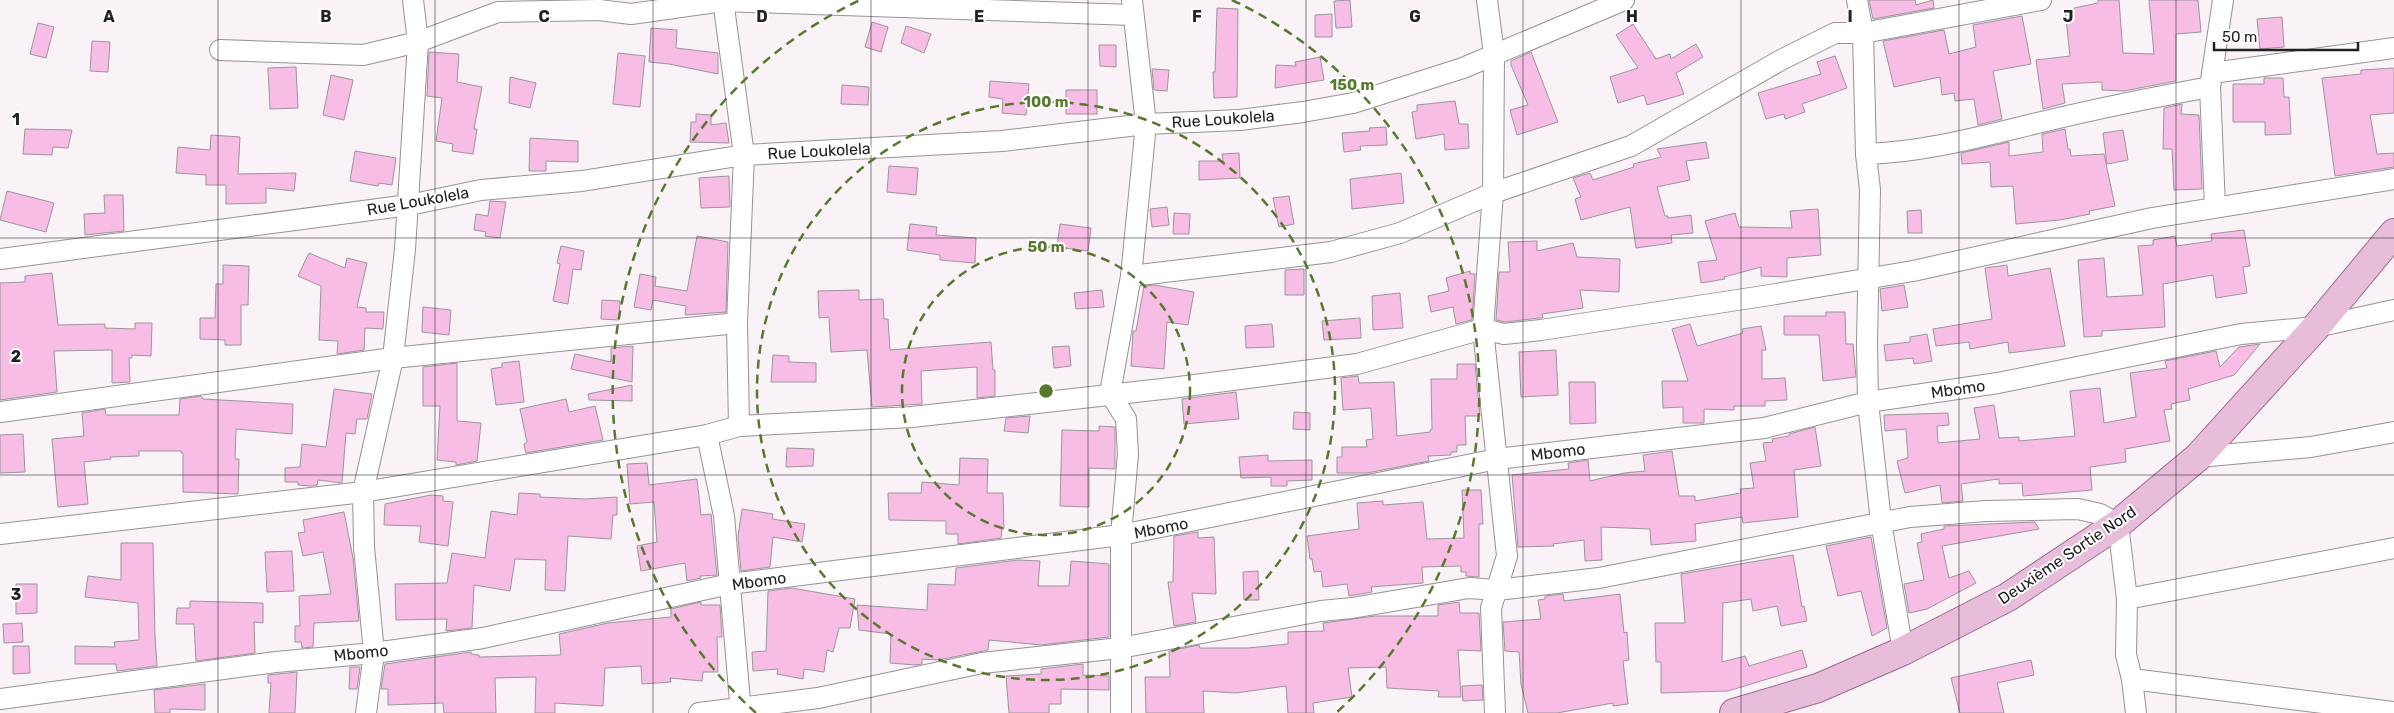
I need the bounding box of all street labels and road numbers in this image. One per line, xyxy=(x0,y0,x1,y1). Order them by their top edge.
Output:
street label: Rue Loukolela xyxy=(1171,106,1275,132)
street label: Rue Loukolela xyxy=(767,139,871,163)
street label: Rue Loukolela xyxy=(366,183,470,219)
street label: Mbomo xyxy=(1930,376,1986,402)
street label: Mbomo xyxy=(1530,439,1586,465)
street label: Deuxième Sortie Nord xyxy=(1994,502,2140,608)
street label: Mbomo xyxy=(1132,513,1190,543)
street label: Mbomo xyxy=(731,568,787,594)
street label: Mbomo xyxy=(333,641,389,665)

